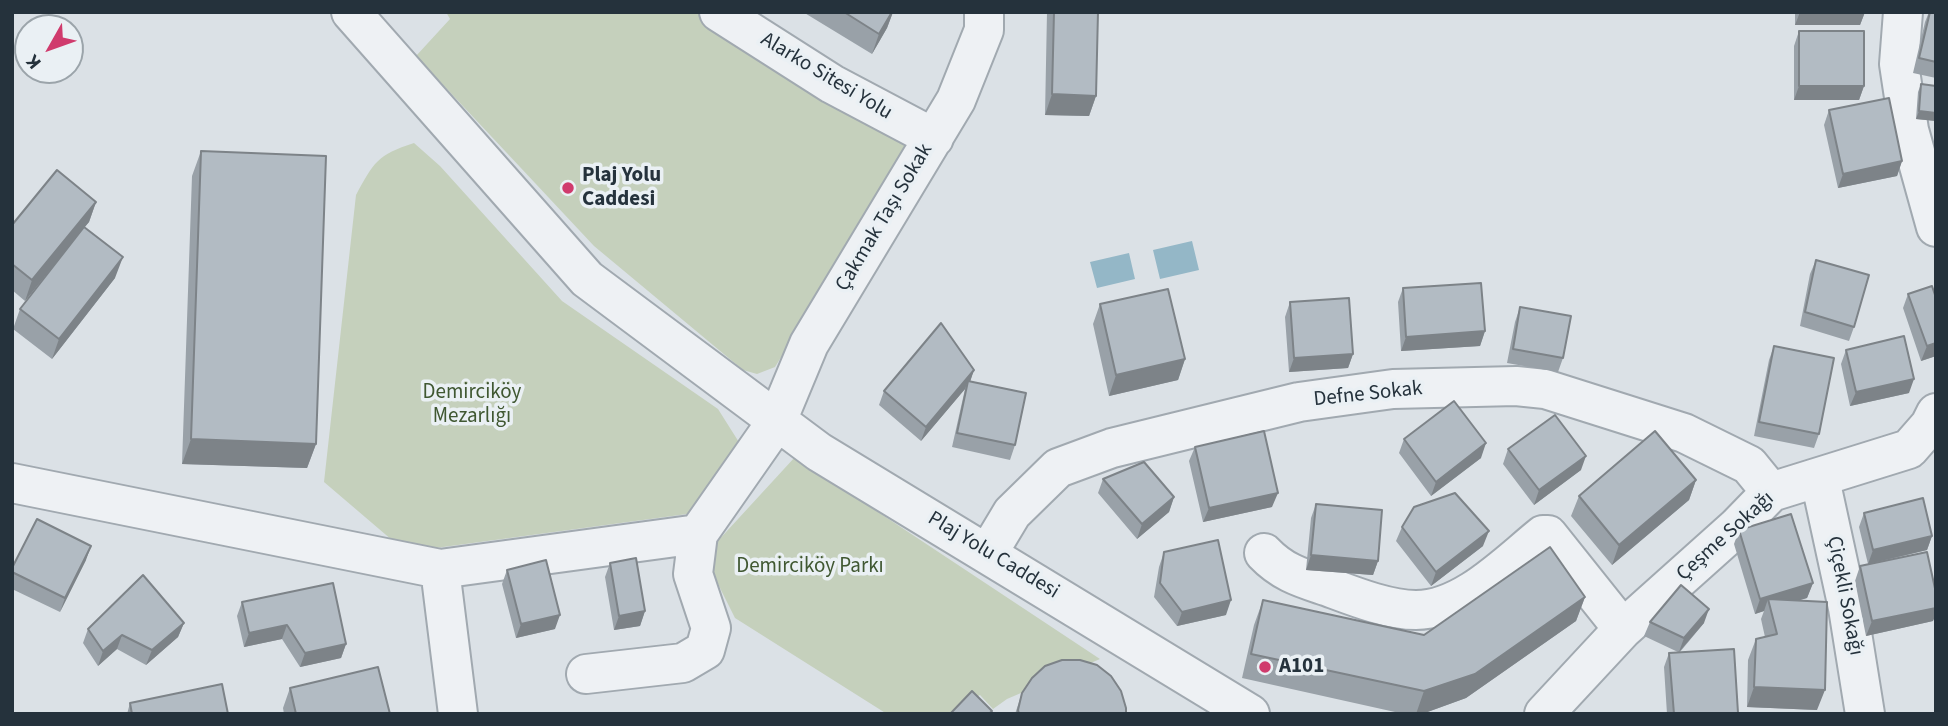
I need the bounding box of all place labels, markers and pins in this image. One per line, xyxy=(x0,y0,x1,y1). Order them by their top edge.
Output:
place label: Plaj Yolu Caddesi xyxy=(582,163,661,213)
marker: Plaj Yolu Caddesi xyxy=(560,180,576,196)
place label: A101 xyxy=(1279,654,1324,680)
marker: A101 xyxy=(1257,659,1273,675)

